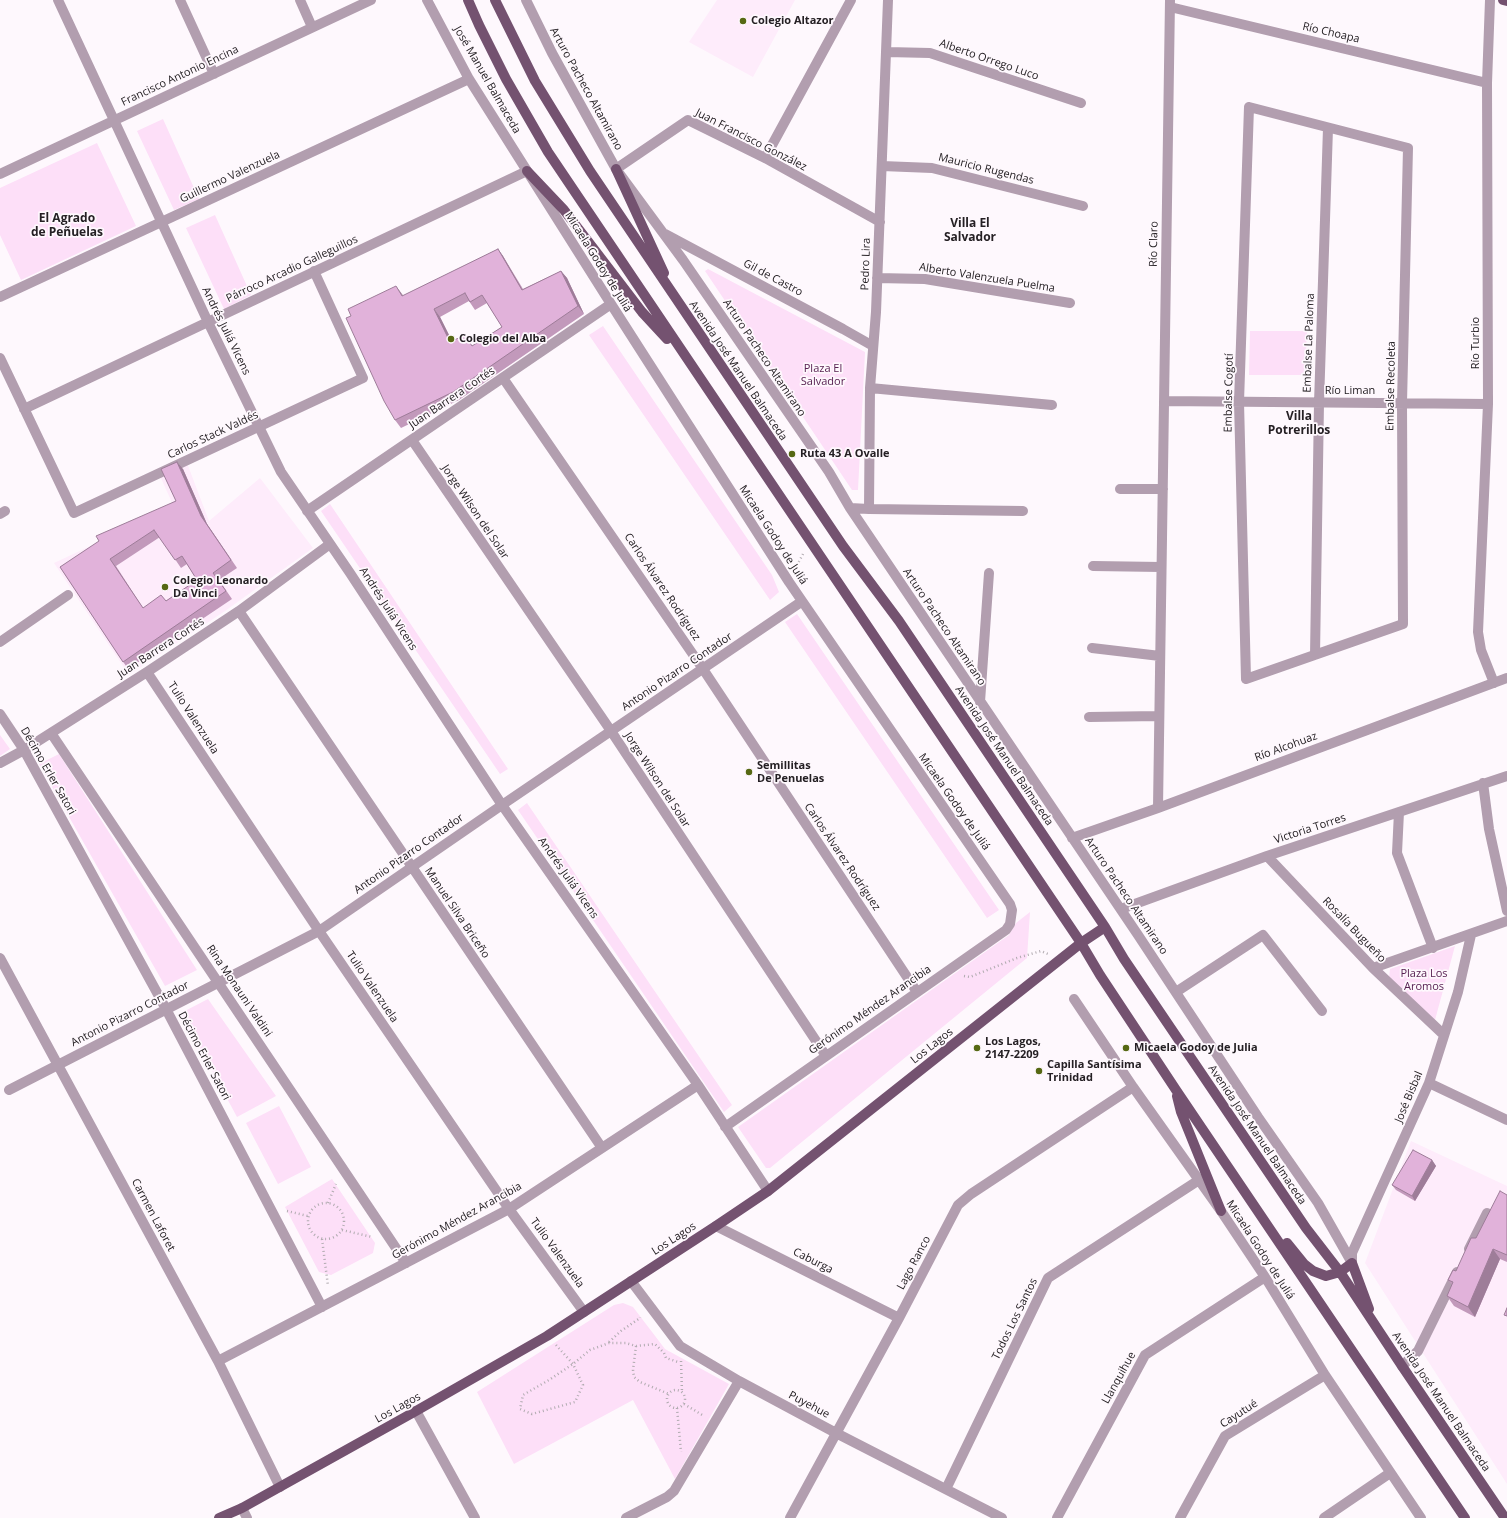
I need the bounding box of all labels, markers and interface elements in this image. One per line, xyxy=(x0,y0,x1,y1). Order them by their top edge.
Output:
place label: Colegio Altazor xyxy=(751,14,833,28)
marker: Colegio Altazor xyxy=(738,16,748,26)
street label: Río Choapa xyxy=(1301,20,1361,46)
street label: José Manuel Balmaceda xyxy=(451,24,523,136)
street label: Arturo Pacheco Altamirano xyxy=(547,25,625,153)
street label: Alberto Orrego Luco xyxy=(938,37,1040,83)
street label: Francisco Antonio Encina xyxy=(119,43,241,109)
street label: Juan Francisco González xyxy=(693,106,809,174)
street label: Guillermo Valenzuela xyxy=(178,148,282,206)
street label: Mauricio Rugendas xyxy=(937,151,1035,187)
street label: Micaela Godoy de Juliá xyxy=(562,210,634,314)
district label: El Agrado de Peñuelas xyxy=(31,212,103,240)
district label: Villa El Salvador xyxy=(944,217,996,245)
street label: Río Claro xyxy=(1147,221,1161,267)
street label: Párroco Arcadio Galleguillos xyxy=(224,233,360,305)
street label: Pedro Lira xyxy=(858,237,874,291)
street label: Gil de Castro xyxy=(741,257,805,299)
street label: Alberto Valenzuela Puelma xyxy=(918,261,1056,295)
street label: Andrés Juliá Vicens xyxy=(199,285,253,377)
street label: Embalse La Paloma xyxy=(1301,293,1317,393)
street label: Arturo Pacheco Altamirano xyxy=(720,297,808,419)
street label: Avenida José Manuel Balmaceda xyxy=(686,299,790,443)
street label: Río Turbio xyxy=(1469,317,1483,369)
place label: Colegio del Alba xyxy=(459,332,546,346)
marker: Colegio del Alba xyxy=(446,334,456,344)
street label: Embalse Recoleta xyxy=(1384,341,1398,431)
street label: Embalse Cogotí xyxy=(1222,353,1236,433)
park label: Plaza El Salvador xyxy=(801,362,845,388)
street label: Juan Barrera Cortés xyxy=(407,364,497,432)
street label: Río Liman xyxy=(1325,384,1375,398)
street label: Carlos Stack Valdés xyxy=(166,408,260,462)
district label: Villa Potrerillos xyxy=(1268,410,1330,438)
place label: Ruta 43 A Ovalle xyxy=(800,447,890,461)
marker: Ruta 43 A Ovalle xyxy=(787,449,797,459)
street label: Jorge Wilson del Solar xyxy=(439,462,511,562)
street label: Micaela Godoy de Juliá xyxy=(736,483,810,587)
street label: Carlos Álvarez Rodríguez xyxy=(621,531,703,643)
street label: Andrés Juliá Vicens xyxy=(356,565,420,653)
street label: Arturo Pacheco Altamirano xyxy=(900,566,988,688)
place label: Colegio Leonardo Da Vinci xyxy=(173,574,268,600)
marker: Colegio Leonardo Da Vinci xyxy=(160,582,170,592)
street label: Juan Barrera Cortés xyxy=(115,615,207,681)
street label: Antonio Pizarro Contador xyxy=(619,630,735,714)
street label: Tulio Valenzuela xyxy=(165,680,221,756)
street label: Avenida José Manuel Balmaceda xyxy=(952,684,1056,828)
street label: Décimo Erler Satori xyxy=(18,725,78,817)
street label: Jorge Wilson del Solar xyxy=(621,730,693,830)
street label: Río Alcohuaz xyxy=(1253,730,1319,764)
street label: Micaela Godoy de Juliá xyxy=(915,751,993,853)
place label: Semillitas De Penuelas xyxy=(757,759,824,785)
marker: Semillitas De Penuelas xyxy=(744,767,754,777)
street label: Carlos Álvarez Rodríguez xyxy=(801,801,883,913)
street label: Antonio Pizarro Contador xyxy=(352,811,466,897)
street label: Victoria Torres xyxy=(1273,811,1347,847)
street label: Andrés Juliá Vicens xyxy=(535,835,601,921)
street label: Arturo Pacheco Altamirano xyxy=(1082,835,1170,957)
street label: Manuel Silva Briceño xyxy=(422,865,492,961)
street label: Rosalía Bugueño xyxy=(1320,895,1388,965)
street label: Rina Monauni Valdini xyxy=(203,942,275,1040)
street label: Tulio Valenzuela xyxy=(343,949,401,1025)
street label: Gerónimo Méndez Arancibia xyxy=(806,963,934,1057)
park label: Plaza Los Aromos xyxy=(1400,967,1448,993)
street label: Antonio Pizarro Contador xyxy=(69,978,191,1050)
street label: Décimo Erler Satori xyxy=(175,1009,233,1103)
street label: Los Lagos xyxy=(908,1025,956,1067)
place label: Los Lagos, 2147-2209 xyxy=(985,1035,1041,1061)
place label: Micaela Godoy de Julia xyxy=(1134,1041,1258,1055)
marker: Los Lagos, 2147-2209 xyxy=(972,1043,982,1053)
marker: Micaela Godoy de Julia xyxy=(1121,1043,1131,1053)
place label: Capilla Santísima Trinidad xyxy=(1047,1058,1142,1084)
street label: Avenida José Manuel Balmaceda xyxy=(1205,1063,1309,1207)
marker: Capilla Santísima Trinidad xyxy=(1034,1066,1044,1076)
street label: José Bisbal xyxy=(1392,1069,1426,1125)
street label: Carmen Laforet xyxy=(128,1176,178,1254)
street label: Gerónimo Méndez Arancibia xyxy=(390,1180,524,1262)
street label: Micaela Godoy de Juliá xyxy=(1223,1198,1297,1302)
street label: Tulio Valenzuela xyxy=(527,1215,587,1291)
street label: Los Lagos xyxy=(649,1220,699,1258)
street label: Lago Ranco xyxy=(894,1234,934,1292)
street label: Caburga xyxy=(791,1245,835,1277)
street label: Todos Los Santos xyxy=(990,1276,1040,1362)
street label: Avenida José Manuel Balmaceda xyxy=(1389,1330,1493,1474)
street label: Llanquihue xyxy=(1099,1350,1139,1406)
street label: Puyehue xyxy=(786,1389,832,1421)
street label: Los Lagos xyxy=(373,1390,423,1426)
street label: Cayutué xyxy=(1218,1397,1260,1431)

